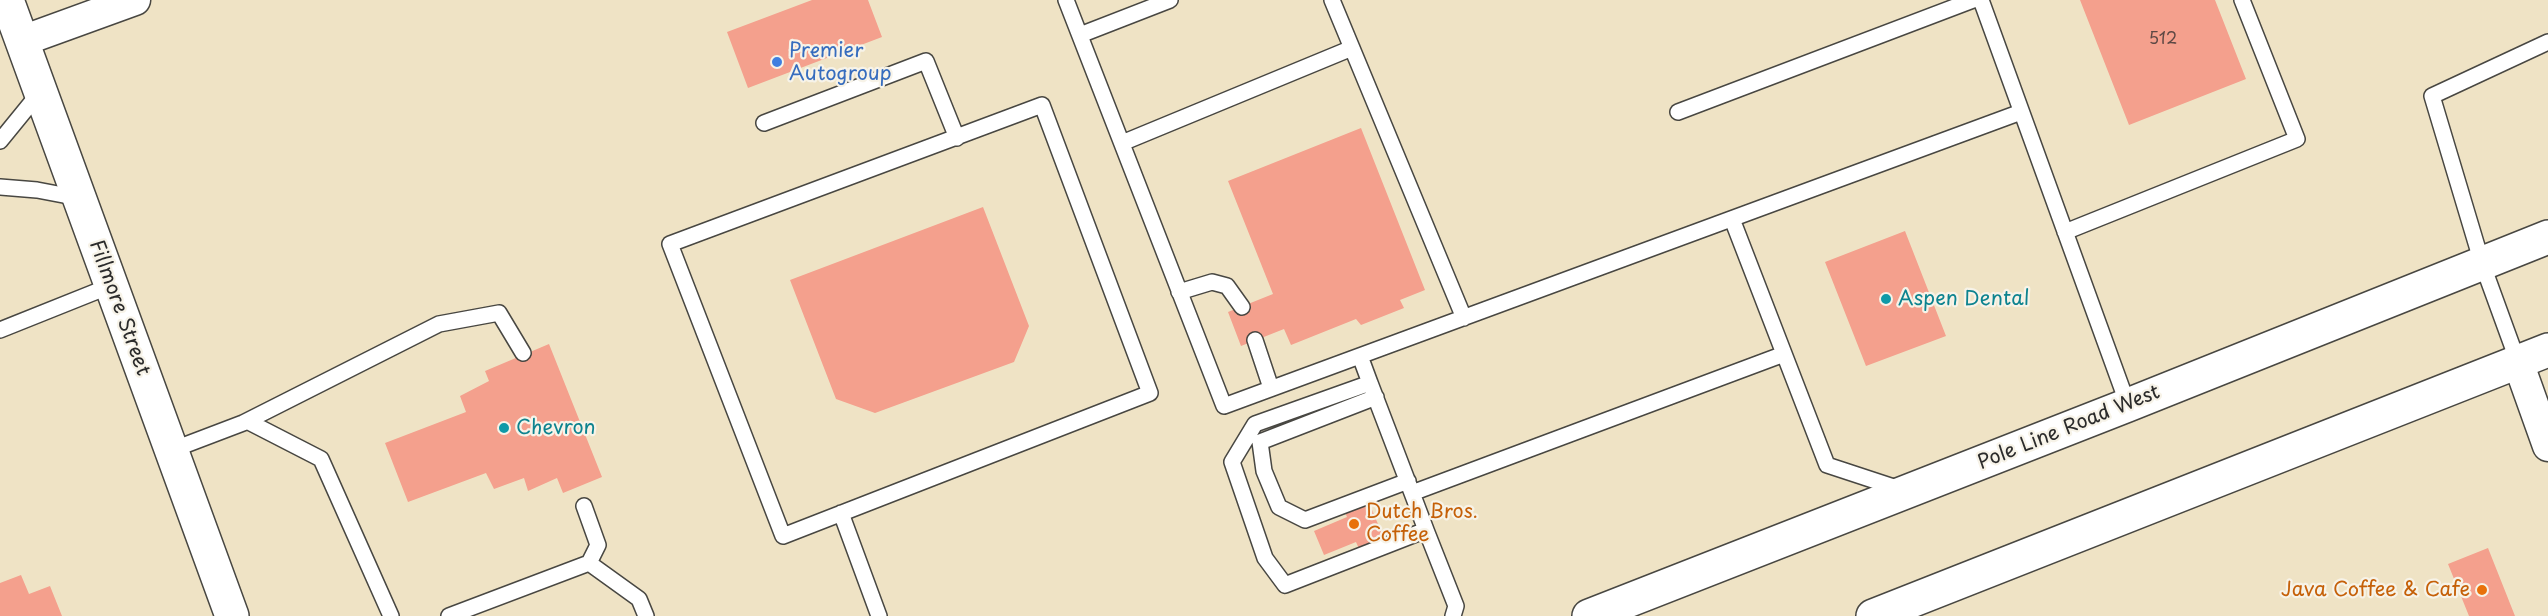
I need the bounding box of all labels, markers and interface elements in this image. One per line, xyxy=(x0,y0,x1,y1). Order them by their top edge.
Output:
house number: 512 xyxy=(2149,30,2177,50)
place label: Premier Autogroup xyxy=(789,39,892,86)
marker: Premier Autogroup xyxy=(770,55,784,69)
street label: Fillmore Street xyxy=(83,237,155,379)
place label: Aspen Dental xyxy=(1898,287,2029,311)
marker: Aspen Dental xyxy=(1879,292,1893,306)
street label: Pole Line Road West xyxy=(1975,381,2163,475)
place label: Chevron xyxy=(516,416,596,440)
marker: Chevron xyxy=(497,421,511,435)
place label: Dutch Bros. Coffee xyxy=(1366,500,1478,547)
marker: Dutch Bros. Coffee xyxy=(1347,517,1361,531)
place label: Java Coffee & Cafe xyxy=(2281,578,2470,602)
marker: Java Coffee & Cafe xyxy=(2475,583,2489,597)

